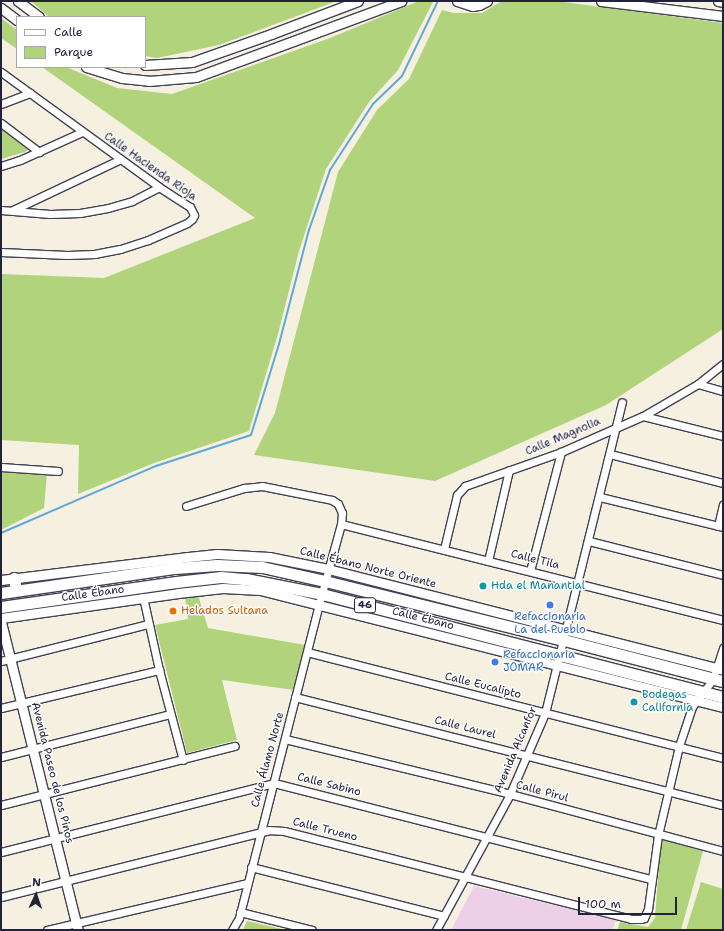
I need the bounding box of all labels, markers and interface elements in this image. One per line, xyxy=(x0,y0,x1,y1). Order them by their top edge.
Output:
legend xyxy=(16,16,146,68)
text: Calle xyxy=(54,24,83,40)
text: Parque xyxy=(54,44,93,60)
street label: Calle Hacienda Rioja xyxy=(101,130,199,204)
street label: Calle Magnolia xyxy=(524,415,602,459)
street label: Calle Ébano Norte Oriente xyxy=(298,545,438,591)
street label: Calle Tila xyxy=(509,548,561,572)
place label: Hda el Manantial xyxy=(491,579,585,593)
marker: Hda el Manantial xyxy=(478,581,488,591)
street label: Calle Ébano xyxy=(61,583,125,605)
road number: 46 xyxy=(354,597,376,613)
marker: Refaccionaria La del Pueblo xyxy=(545,600,555,610)
place label: Helados Sultana xyxy=(181,604,268,618)
street label: Calle Ébano xyxy=(391,605,455,633)
marker: Helados Sultana xyxy=(168,606,178,616)
place label: Refaccionaria La del Pueblo xyxy=(514,611,586,637)
place label: Refaccionaria JOMAR xyxy=(503,649,575,675)
marker: Refaccionaria JOMAR xyxy=(490,657,500,667)
street label: Calle Eucalipto xyxy=(443,670,523,702)
place label: Bodegas California xyxy=(642,689,693,715)
marker: Bodegas California xyxy=(629,697,639,707)
street label: Avenida Paseo de los Pinos xyxy=(28,701,76,845)
street label: Avenida Alcanfor xyxy=(492,705,540,795)
street label: Calle Álamo Norte xyxy=(249,711,287,809)
street label: Calle Laurel xyxy=(433,714,497,742)
street label: Calle Sabino xyxy=(296,771,362,799)
street label: Calle Pirul xyxy=(514,779,570,805)
street label: Calle Trueno xyxy=(291,816,359,844)
north arrow xyxy=(16,875,56,915)
text: N xyxy=(32,875,41,890)
scale bar xyxy=(580,889,679,915)
text: 100 m xyxy=(585,896,621,912)

